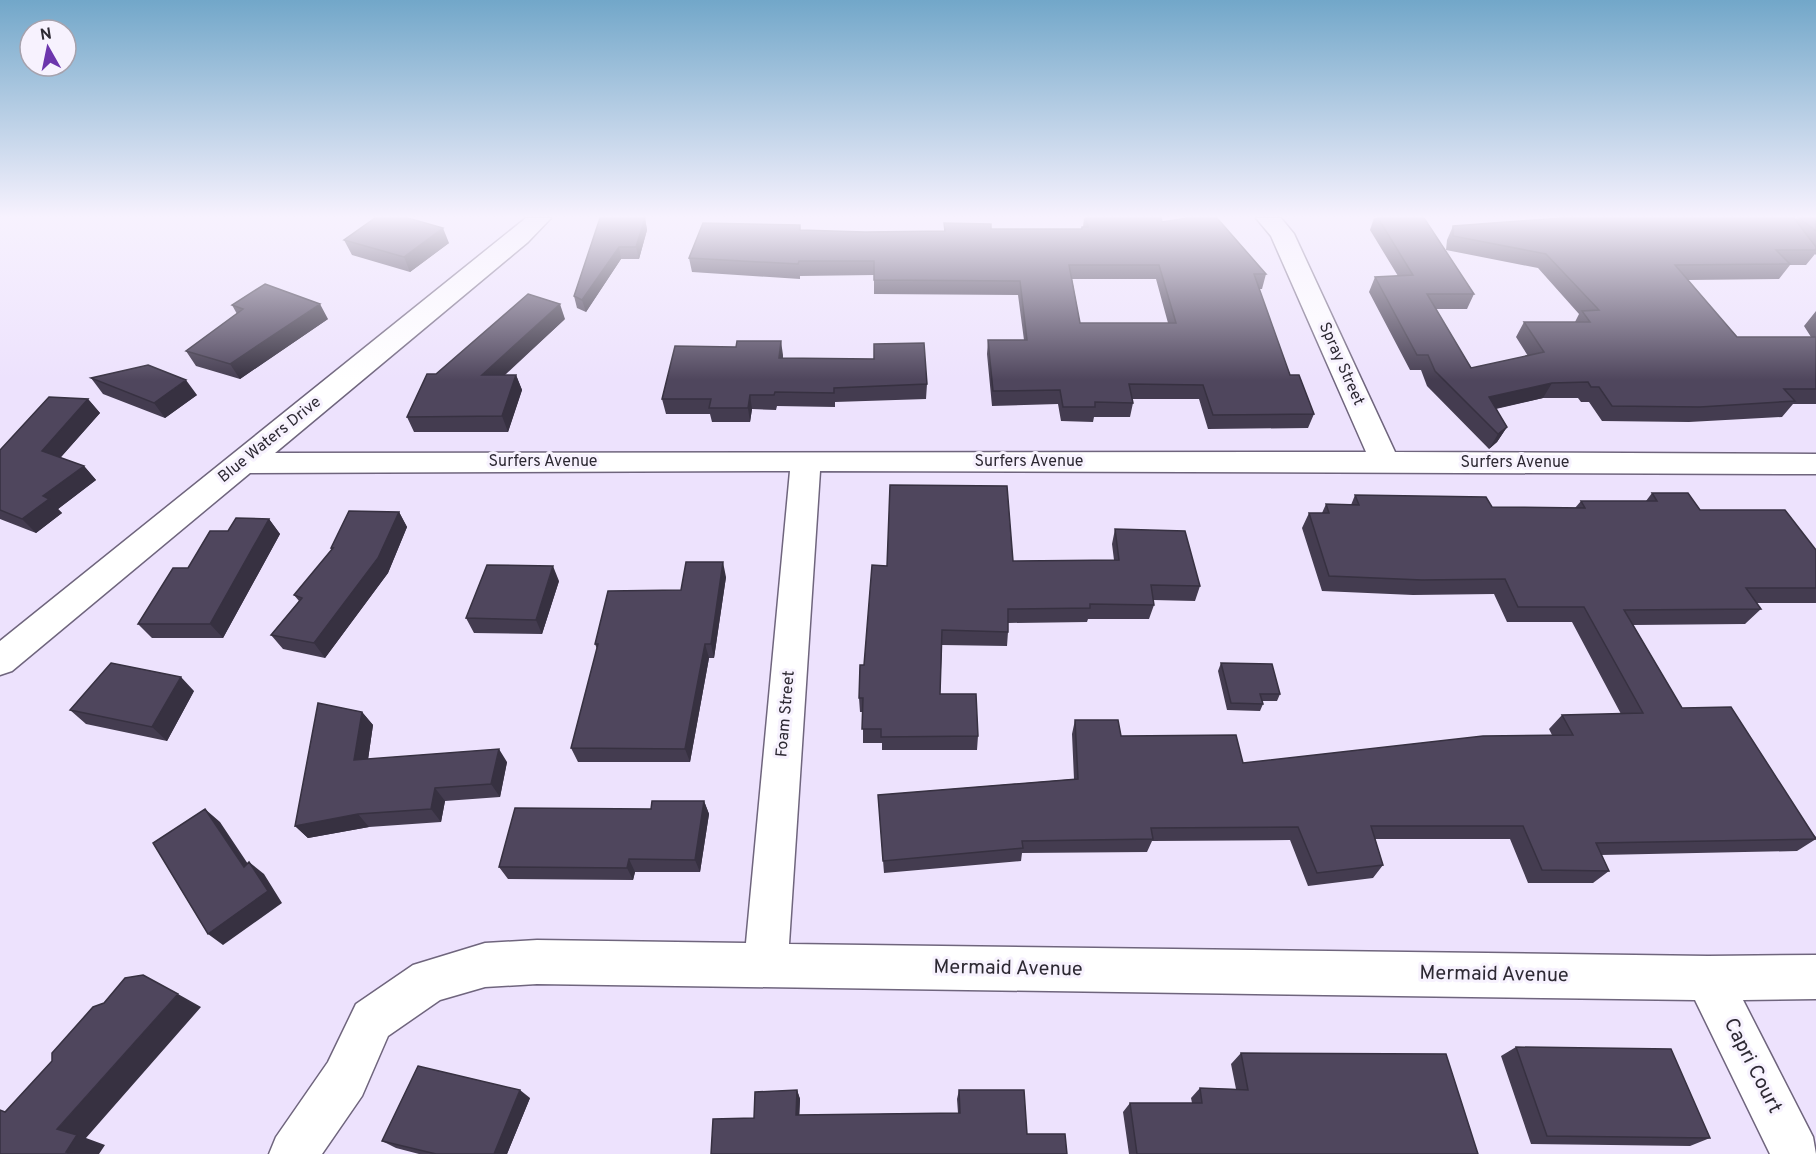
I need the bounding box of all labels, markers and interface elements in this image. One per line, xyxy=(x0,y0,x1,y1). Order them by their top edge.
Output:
north arrow xyxy=(18,18,78,78)
text: N xyxy=(39,24,53,46)
street label: Spray Street xyxy=(1314,319,1368,409)
street label: Blue Waters Drive xyxy=(214,392,326,488)
street label: Surfers Avenue xyxy=(489,452,597,472)
street label: Surfers Avenue xyxy=(975,452,1083,472)
street label: Surfers Avenue xyxy=(1461,453,1569,473)
street label: Foam Street xyxy=(772,670,800,758)
street label: Mermaid Avenue xyxy=(933,955,1083,983)
street label: Mermaid Avenue xyxy=(1419,961,1569,989)
street label: Capri Court xyxy=(1717,1014,1787,1118)

